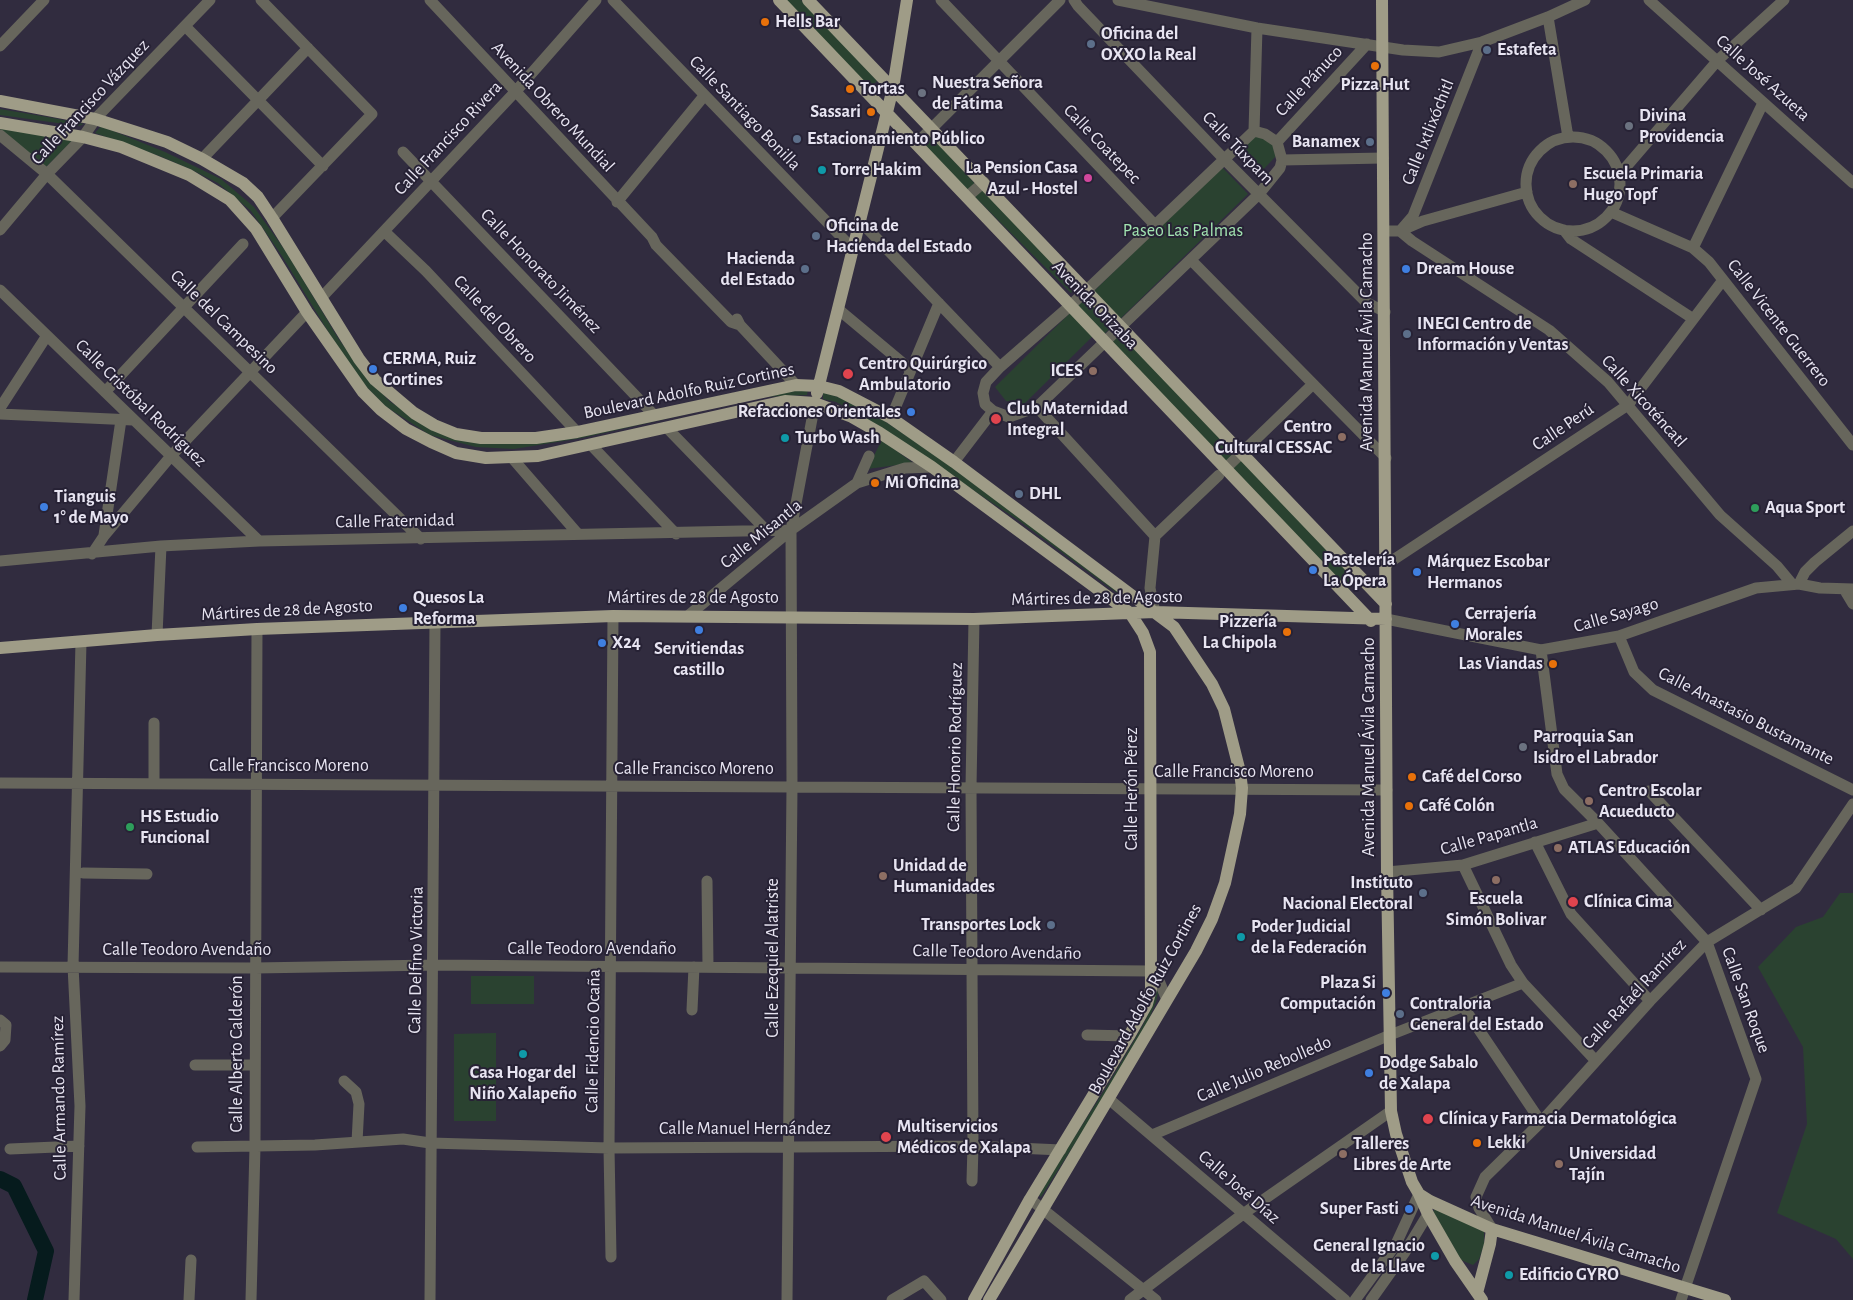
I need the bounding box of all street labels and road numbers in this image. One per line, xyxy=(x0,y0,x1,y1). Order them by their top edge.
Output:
street label: Calle José Azueta xyxy=(1711,30,1815,126)
street label: Calle Francisco Vázquez xyxy=(26,35,154,169)
street label: Avenida Obrero Mundial xyxy=(487,37,619,177)
street label: Calle Pánuco xyxy=(1271,41,1347,121)
street label: Calle Santiago Bonilla xyxy=(685,51,805,175)
street label: Calle Francisco Rivera xyxy=(389,76,507,200)
street label: Calle Ixtlixóchitl xyxy=(1397,76,1459,188)
street label: Calle Coatepec xyxy=(1059,100,1145,188)
street label: Calle Túxpam xyxy=(1198,107,1278,189)
street label: Calle Honorato Jiménez xyxy=(476,204,606,338)
street label: Avenida Manuel Ávila Camacho xyxy=(1356,232,1378,452)
street label: Calle Vicente Guerrero xyxy=(1722,255,1836,391)
street label: Avenida Orizaba xyxy=(1047,256,1143,354)
street label: Calle del Campesino xyxy=(166,265,282,379)
street label: Calle del Obrero xyxy=(449,271,541,367)
street label: Calle Cristóbal Rodríguez xyxy=(71,335,211,471)
street label: Calle Xicoténcatl xyxy=(1597,350,1691,452)
street label: Boulevard Adolfo Ruiz Cortines xyxy=(582,358,796,424)
street label: Calle Perú xyxy=(1528,399,1598,455)
street label: Calle Misantla xyxy=(716,494,806,574)
street label: Calle Fraternidad xyxy=(335,509,455,533)
street label: Mártires de 28 de Agosto xyxy=(1011,586,1183,610)
street label: Mártires de 28 de Agosto xyxy=(607,587,779,609)
street label: Calle Sayago xyxy=(1571,593,1661,637)
street label: Mártires de 28 de Agosto xyxy=(201,595,373,625)
street label: Avenida Manuel Ávila Camacho xyxy=(1358,637,1380,857)
street label: Calle Honorio Rodríguez xyxy=(943,662,967,832)
street label: Calle Anastasio Bustamante xyxy=(1655,662,1837,770)
street label: Calle Herón Pérez xyxy=(1121,727,1143,851)
street label: Calle Francisco Moreno xyxy=(209,755,369,777)
street label: Calle Francisco Moreno xyxy=(614,758,774,780)
street label: Calle Francisco Moreno xyxy=(1154,761,1314,783)
street label: Calle Papantla xyxy=(1438,812,1540,860)
street label: Calle Ezequiel Alatriste xyxy=(762,878,784,1038)
street label: Calle Delfino Victoria xyxy=(404,886,428,1034)
street label: Boulevard Adolfo Ruiz Cortines xyxy=(1083,900,1207,1098)
street label: Calle Rafaél Ramírez xyxy=(1577,934,1691,1054)
street label: Calle Teodoro Avendaño xyxy=(508,938,676,960)
street label: Calle Teodoro Avendaño xyxy=(103,939,271,961)
street label: Calle Teodoro Avendaño xyxy=(912,940,1082,964)
street label: Calle San Roque xyxy=(1717,944,1775,1056)
street label: Calle Fidencio Ocaña xyxy=(581,969,605,1113)
street label: Calle Alberto Calderón xyxy=(226,976,248,1132)
street label: Calle Armando Ramírez xyxy=(47,1015,71,1181)
street label: Calle Julio Rebolledo xyxy=(1193,1031,1335,1107)
street label: Calle Manuel Hernández xyxy=(659,1118,831,1140)
street label: Calle José Díaz xyxy=(1194,1146,1284,1228)
street label: Avenida Manuel Ávila Camacho xyxy=(1468,1190,1684,1278)

